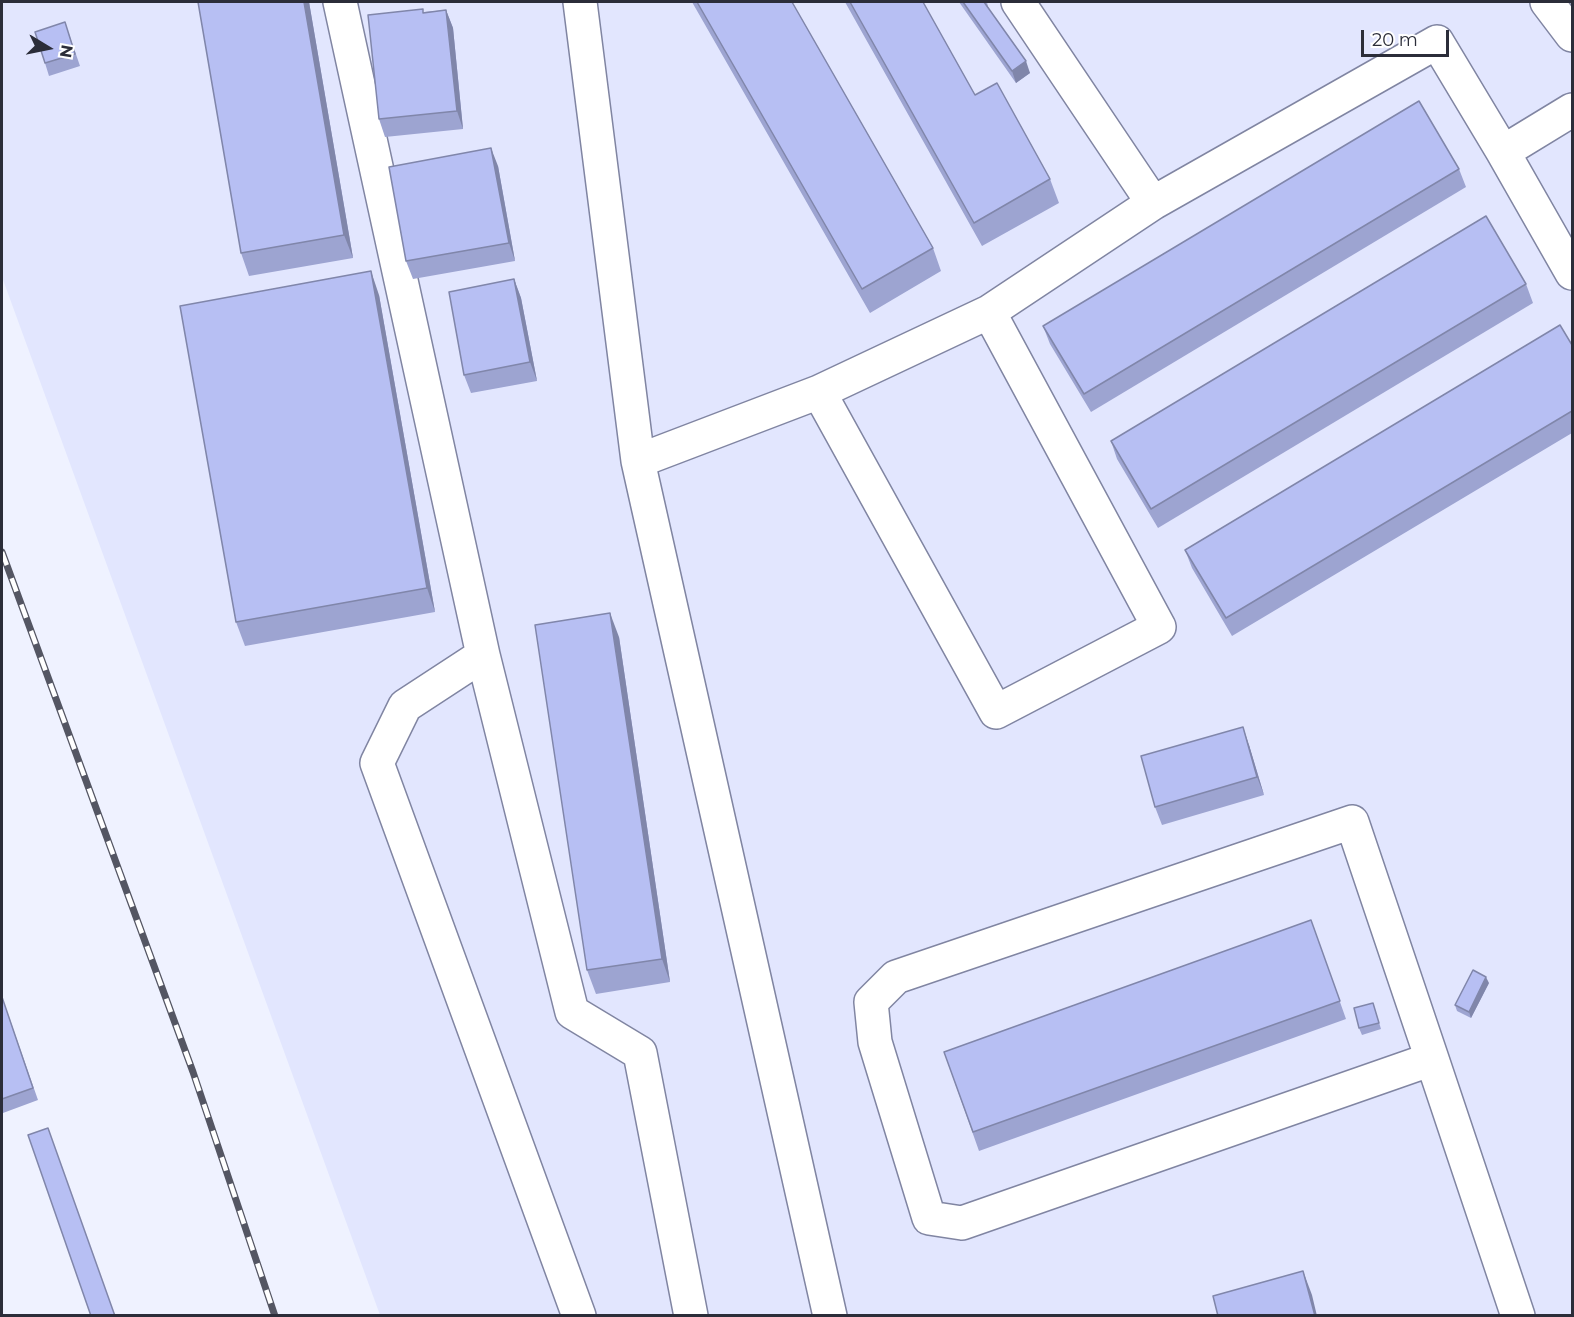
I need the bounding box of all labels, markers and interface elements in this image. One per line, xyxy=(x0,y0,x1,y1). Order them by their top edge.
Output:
north arrow xyxy=(18,18,78,78)
scale bar xyxy=(1364,18,1452,56)
text: 20 m xyxy=(1372,29,1418,51)
text: N xyxy=(56,43,77,59)

